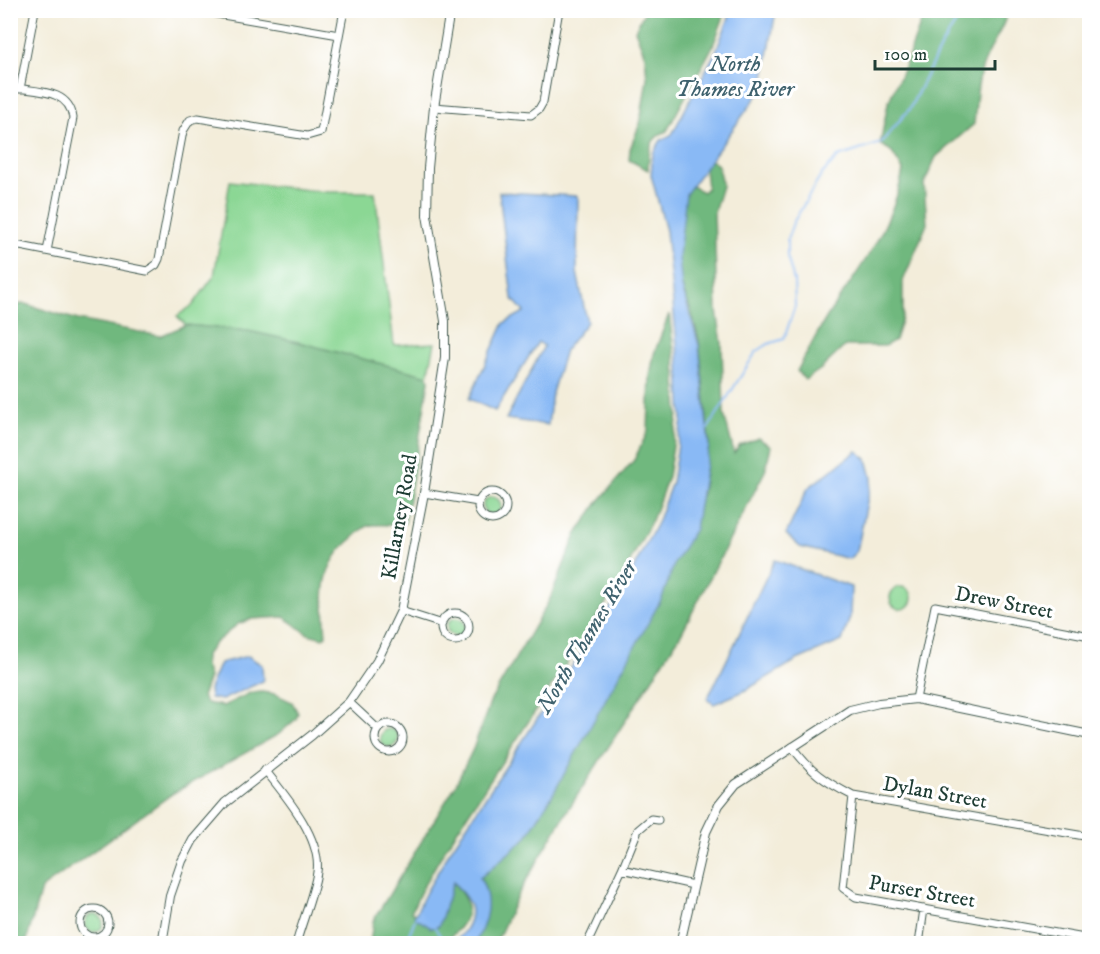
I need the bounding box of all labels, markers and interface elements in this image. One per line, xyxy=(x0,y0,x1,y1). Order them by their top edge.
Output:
scale bar xyxy=(875,33,995,71)
text: 100 m xyxy=(884,44,927,66)
water label: North Thames River xyxy=(676,51,796,103)
street label: Killarney Road xyxy=(376,452,424,582)
water label: North Thames River xyxy=(530,554,644,720)
street label: Drew Street xyxy=(953,581,1056,625)
street label: Dylan Street xyxy=(881,771,990,815)
street label: Purser Street xyxy=(867,870,978,914)

